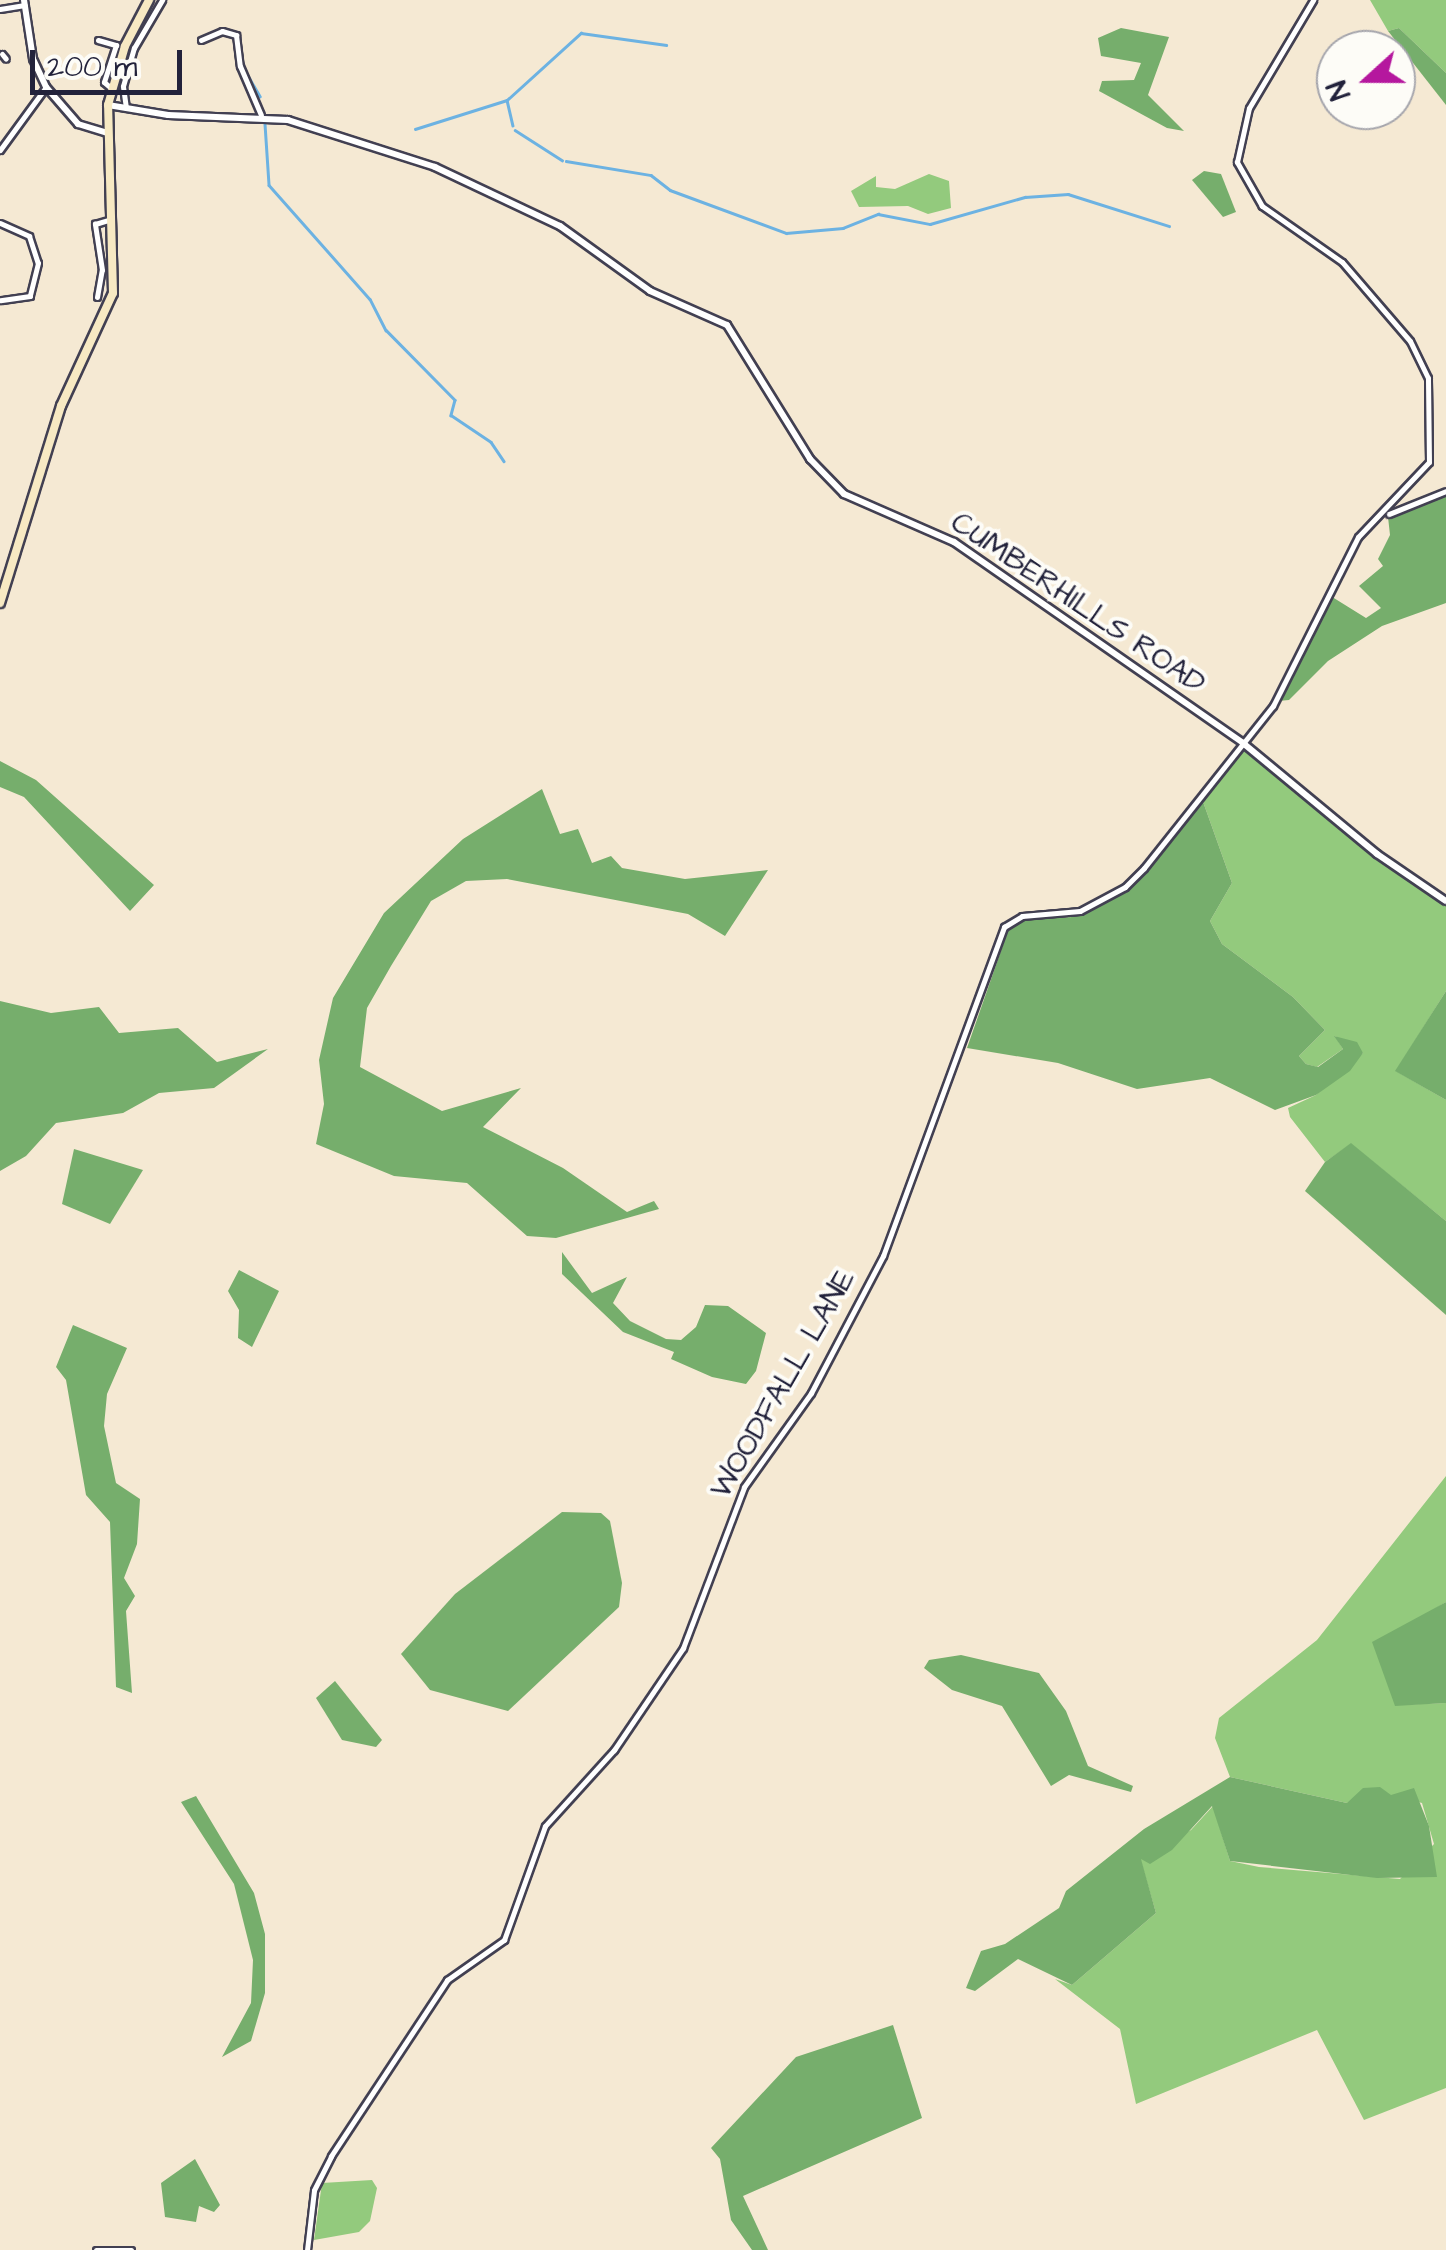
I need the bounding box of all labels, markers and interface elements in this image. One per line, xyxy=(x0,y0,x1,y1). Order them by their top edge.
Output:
scale bar xyxy=(35,30,188,92)
north arrow xyxy=(1316,30,1416,130)
text: 200 m xyxy=(47,46,137,88)
text: N xyxy=(1318,75,1361,105)
street label: CUMBERHILLS ROAD xyxy=(944,504,1212,702)
street label: WOODFALL LANE xyxy=(703,1263,863,1505)

